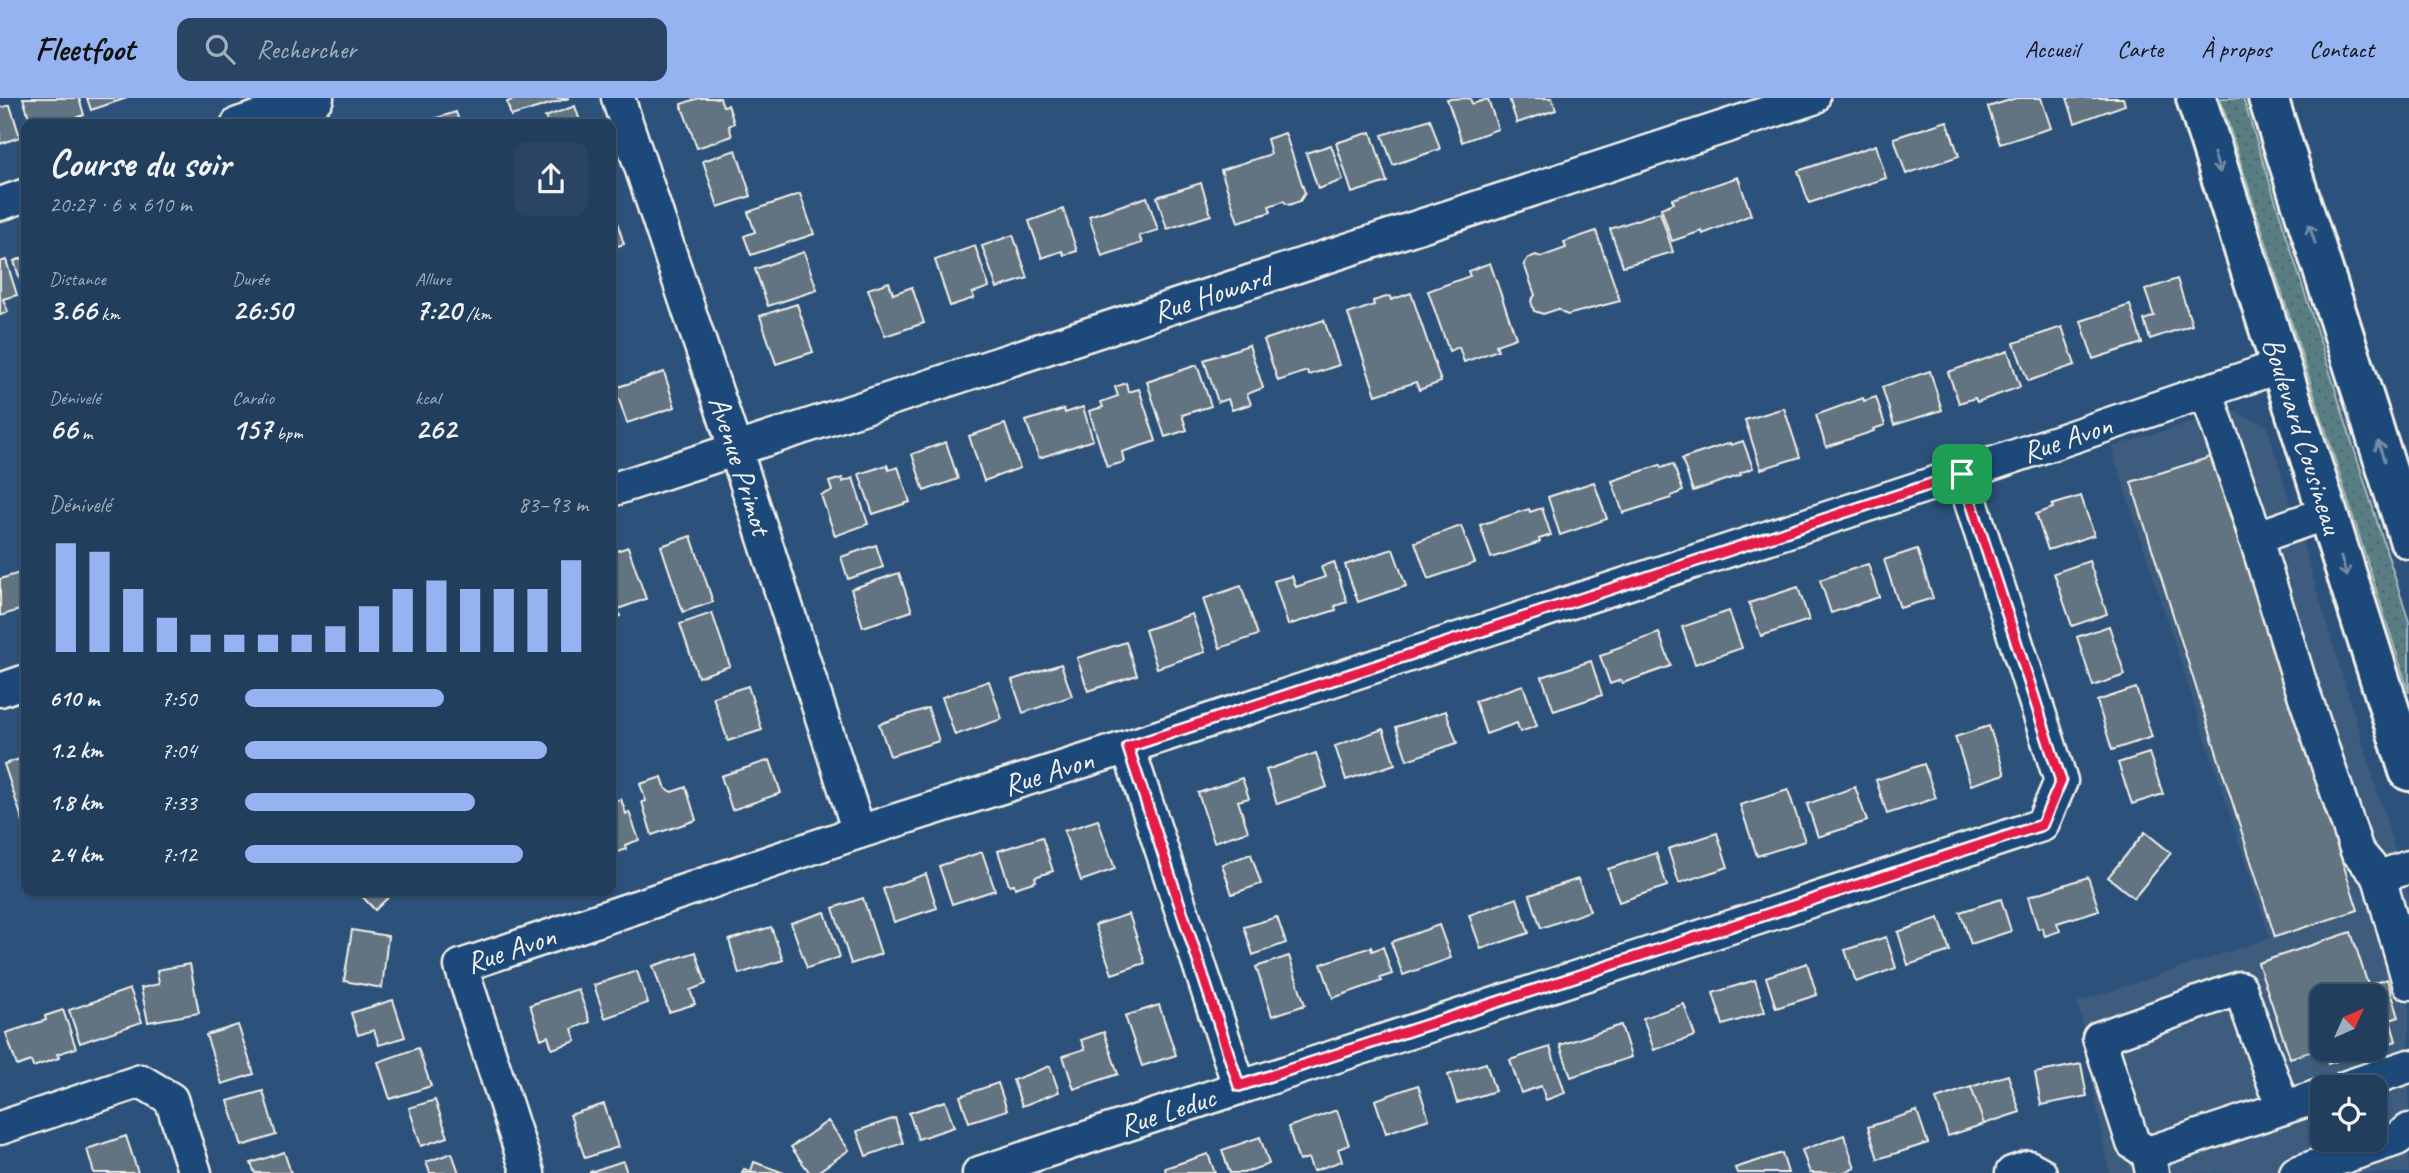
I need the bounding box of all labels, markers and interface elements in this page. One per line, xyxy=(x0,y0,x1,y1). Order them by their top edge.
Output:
search box xyxy=(177,18,667,81)
text: Fleetfoot xyxy=(35,28,135,70)
icon: search xyxy=(201,30,239,68)
text: Rechercher xyxy=(257,33,356,66)
text: Accueil xyxy=(2025,34,2079,64)
text: Carte xyxy=(2117,34,2163,64)
text: À propos xyxy=(2201,34,2271,64)
text: Contact xyxy=(2309,34,2374,64)
text: Course du soir xyxy=(49,140,231,187)
button: share xyxy=(514,142,588,216)
one-way arrow xyxy=(2211,152,2224,174)
text: 20:27 · 6 × 610 m xyxy=(49,190,192,219)
one-way arrow xyxy=(2305,223,2318,245)
street label: Rue Howard xyxy=(1148,256,1280,331)
text: Distance xyxy=(49,267,106,291)
text: Durée xyxy=(232,267,269,291)
text: Allure xyxy=(415,267,451,291)
text: 3.66 xyxy=(49,291,97,329)
text: 26:50 xyxy=(232,291,292,329)
text: 7:20 xyxy=(415,291,461,329)
text: km xyxy=(97,302,120,326)
text: /km xyxy=(461,302,491,326)
street label: Boulevard Cousineau xyxy=(2254,333,2352,540)
text: Dénivelé xyxy=(49,386,100,410)
text: Cardio xyxy=(232,386,274,410)
text: kcal xyxy=(415,386,440,410)
street label: Avenue Primot xyxy=(700,391,782,542)
street label: Rue Avon xyxy=(2017,406,2117,471)
text: 66 xyxy=(49,410,77,448)
text: 157 xyxy=(232,410,272,448)
text: 262 xyxy=(415,410,456,448)
text: m xyxy=(77,421,93,445)
text: bpm xyxy=(272,421,303,445)
one-way arrow xyxy=(2374,440,2386,462)
pin xyxy=(1932,444,1992,504)
icon: arrive xyxy=(1943,455,1981,493)
text: Dénivelé xyxy=(49,490,111,519)
text: 83–93 m xyxy=(518,490,588,519)
one-way arrow xyxy=(2338,556,2351,578)
text: 610 m xyxy=(49,684,99,713)
text: 7:50 xyxy=(161,684,197,713)
text: 1.2 km xyxy=(49,736,103,765)
text: 7:04 xyxy=(161,736,197,765)
street label: Rue Avon xyxy=(999,740,1098,804)
text: 1.8 km xyxy=(49,788,103,817)
text: 7:33 xyxy=(161,788,197,817)
text: 2.4 km xyxy=(49,840,103,869)
text: 7:12 xyxy=(161,840,197,869)
street label: Rue Avon xyxy=(461,916,561,982)
north arrow xyxy=(2310,984,2387,1060)
map controls xyxy=(2310,984,2387,1152)
button: locate xyxy=(2310,1075,2387,1152)
street label: Rue Leduc xyxy=(1114,1077,1222,1145)

